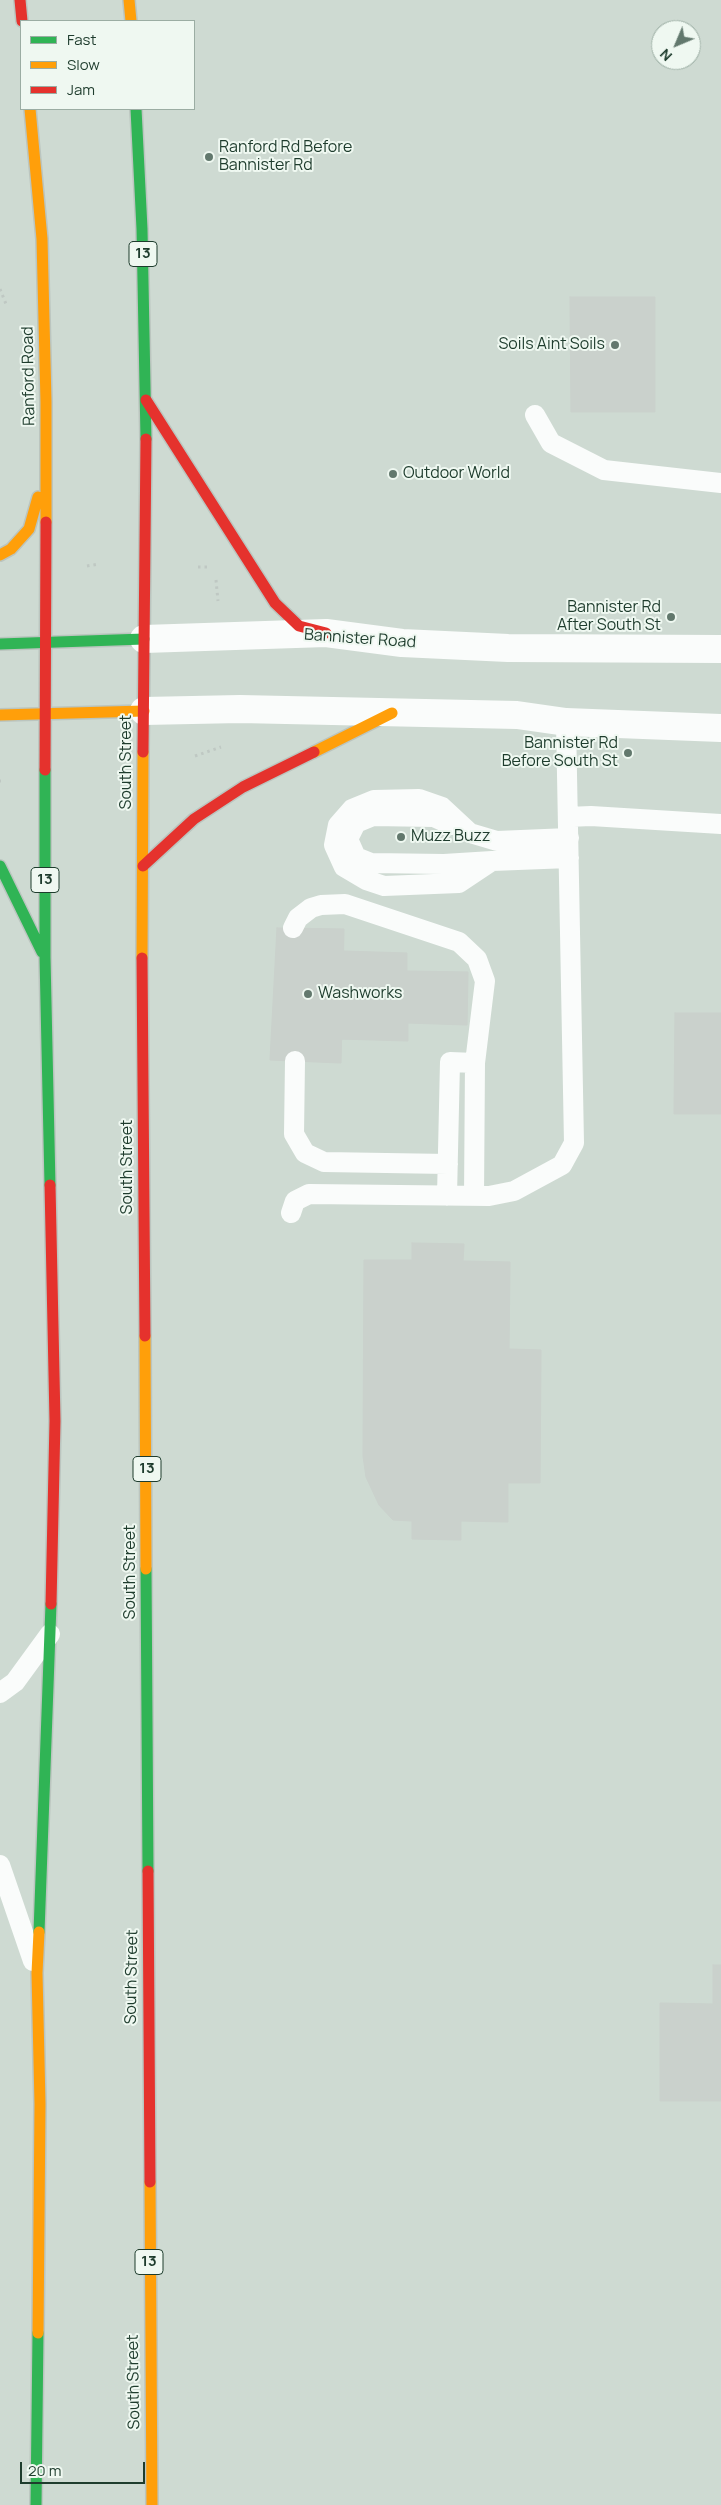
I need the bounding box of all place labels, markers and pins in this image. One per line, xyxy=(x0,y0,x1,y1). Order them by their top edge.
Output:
place label: Ranford Rd Before Bannister Rd xyxy=(219,138,352,176)
marker: Ranford Rd Before Bannister Rd xyxy=(203,151,215,163)
place label: Soils Aint Soils xyxy=(498,335,605,355)
marker: Soils Aint Soils xyxy=(609,339,621,351)
place label: Outdoor World xyxy=(403,464,510,484)
marker: Outdoor World xyxy=(387,468,399,480)
place label: Bannister Rd After South St xyxy=(557,598,661,636)
marker: Bannister Rd After South St xyxy=(665,611,677,623)
place label: Bannister Rd Before South St xyxy=(502,734,618,772)
marker: Bannister Rd Before South St xyxy=(622,747,634,759)
place label: Muzz Buzz xyxy=(411,827,490,847)
marker: Muzz Buzz xyxy=(395,831,407,843)
place label: Washworks xyxy=(318,984,402,1004)
marker: Washworks xyxy=(302,988,314,1000)

